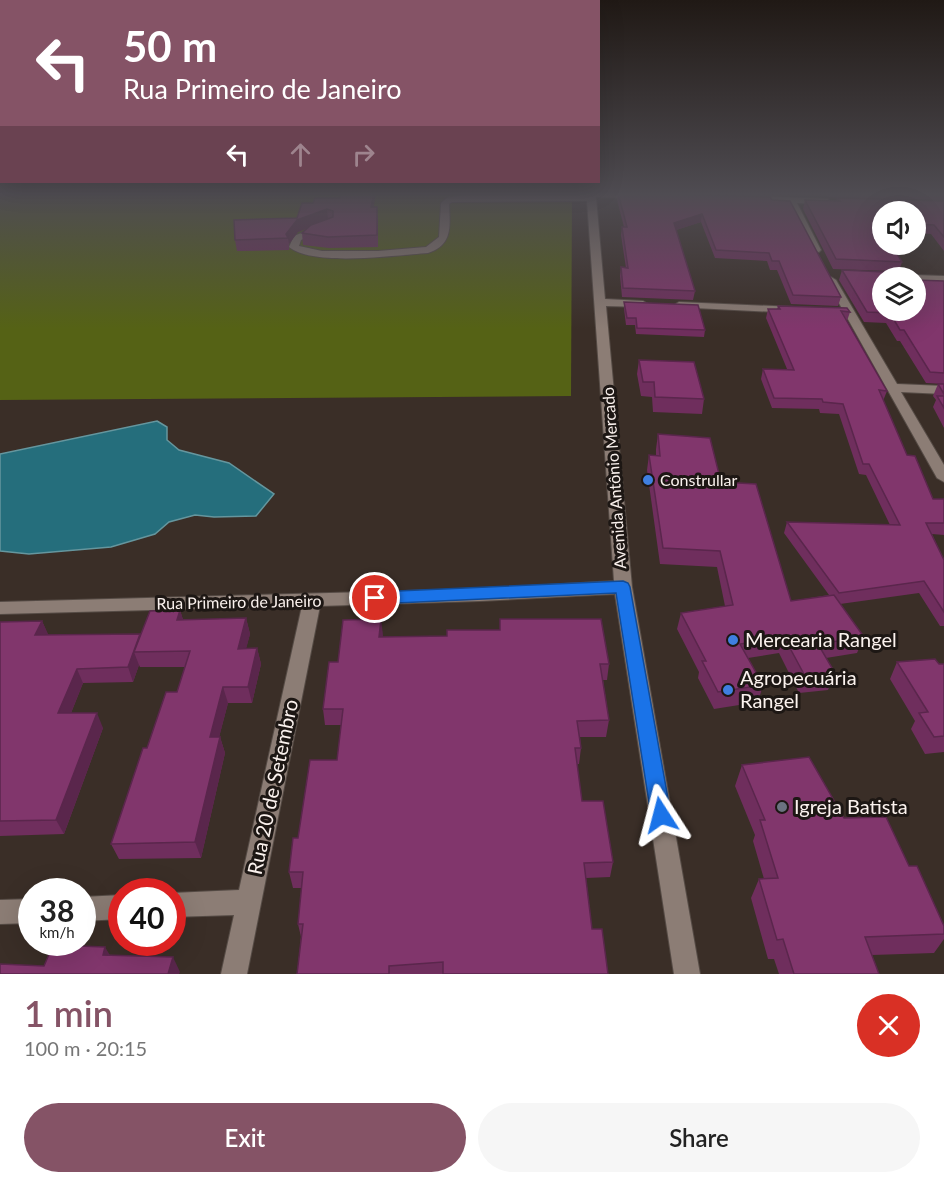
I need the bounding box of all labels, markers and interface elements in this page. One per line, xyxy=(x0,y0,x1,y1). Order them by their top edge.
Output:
text: 50 m xyxy=(123,21,217,71)
icon: left xyxy=(24,24,102,102)
text: Rua Primeiro de Janeiro xyxy=(123,72,402,105)
icon: left xyxy=(221,138,254,171)
icon: ahead xyxy=(284,138,317,171)
icon: right xyxy=(347,138,380,171)
map controls xyxy=(872,201,926,321)
button: sound xyxy=(872,201,926,255)
button: layers xyxy=(872,267,926,321)
street label: Avenida Antônio Mercado xyxy=(598,386,629,570)
place label: Construllar xyxy=(660,470,737,489)
marker: Construllar xyxy=(641,473,655,487)
pin xyxy=(349,572,400,623)
icon: arrive xyxy=(358,581,391,614)
street label: Rua Primeiro de Janeiro xyxy=(156,591,322,612)
place label: Mercearia Rangel xyxy=(745,627,897,651)
marker: Mercearia Rangel xyxy=(726,633,740,647)
place label: Agropecuária Rangel xyxy=(740,665,857,712)
marker: Agropecuária Rangel xyxy=(721,683,735,697)
street label: Rua 20 de Setembro xyxy=(242,697,302,877)
position arrow xyxy=(629,783,693,847)
place label: Igreja Batista xyxy=(794,794,908,818)
marker: Igreja Batista xyxy=(775,800,789,814)
speed limit sign: 40 xyxy=(108,878,186,956)
text: 38 xyxy=(40,892,74,928)
text: km/h xyxy=(39,923,75,941)
text: 1 min xyxy=(24,991,113,1035)
button: close xyxy=(857,994,920,1057)
text: 100 m · 20:15 xyxy=(24,1036,147,1060)
button: Exit xyxy=(24,1103,466,1172)
button: Share xyxy=(478,1103,920,1172)

